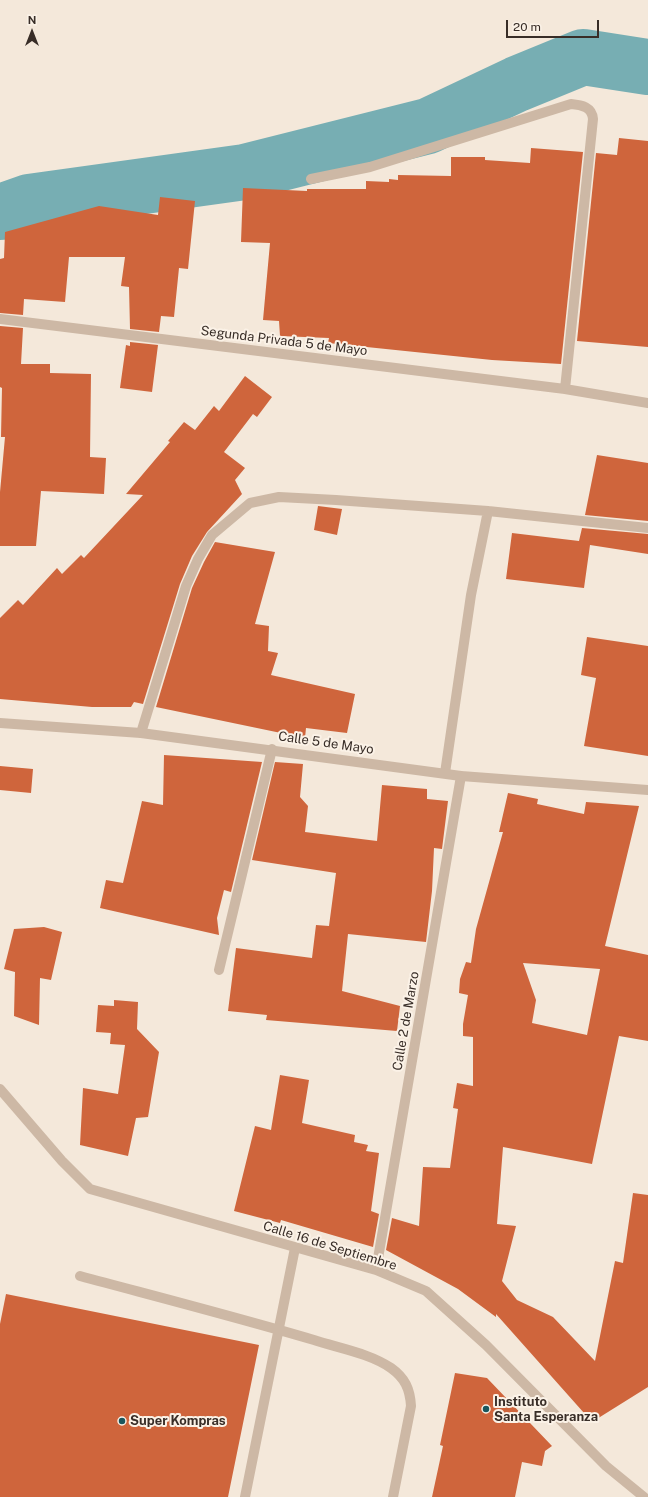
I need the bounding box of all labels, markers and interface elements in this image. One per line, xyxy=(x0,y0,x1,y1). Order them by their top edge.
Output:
north arrow xyxy=(12,12,52,52)
scale bar xyxy=(508,12,601,38)
text: N xyxy=(28,14,36,26)
text: 20 m xyxy=(513,20,541,34)
street label: Segunda Privada 5 de Mayo xyxy=(200,323,368,359)
street label: Calle 5 de Mayo xyxy=(277,729,375,757)
street label: Calle 2 de Marzo xyxy=(390,970,422,1072)
street label: Calle 16 de Septiembre xyxy=(261,1218,399,1274)
place label: Instituto Santa Esperanza xyxy=(494,1394,598,1425)
marker: Instituto Santa Esperanza xyxy=(481,1404,491,1414)
place label: Super Kompras xyxy=(130,1413,226,1429)
marker: Super Kompras xyxy=(117,1416,127,1426)

